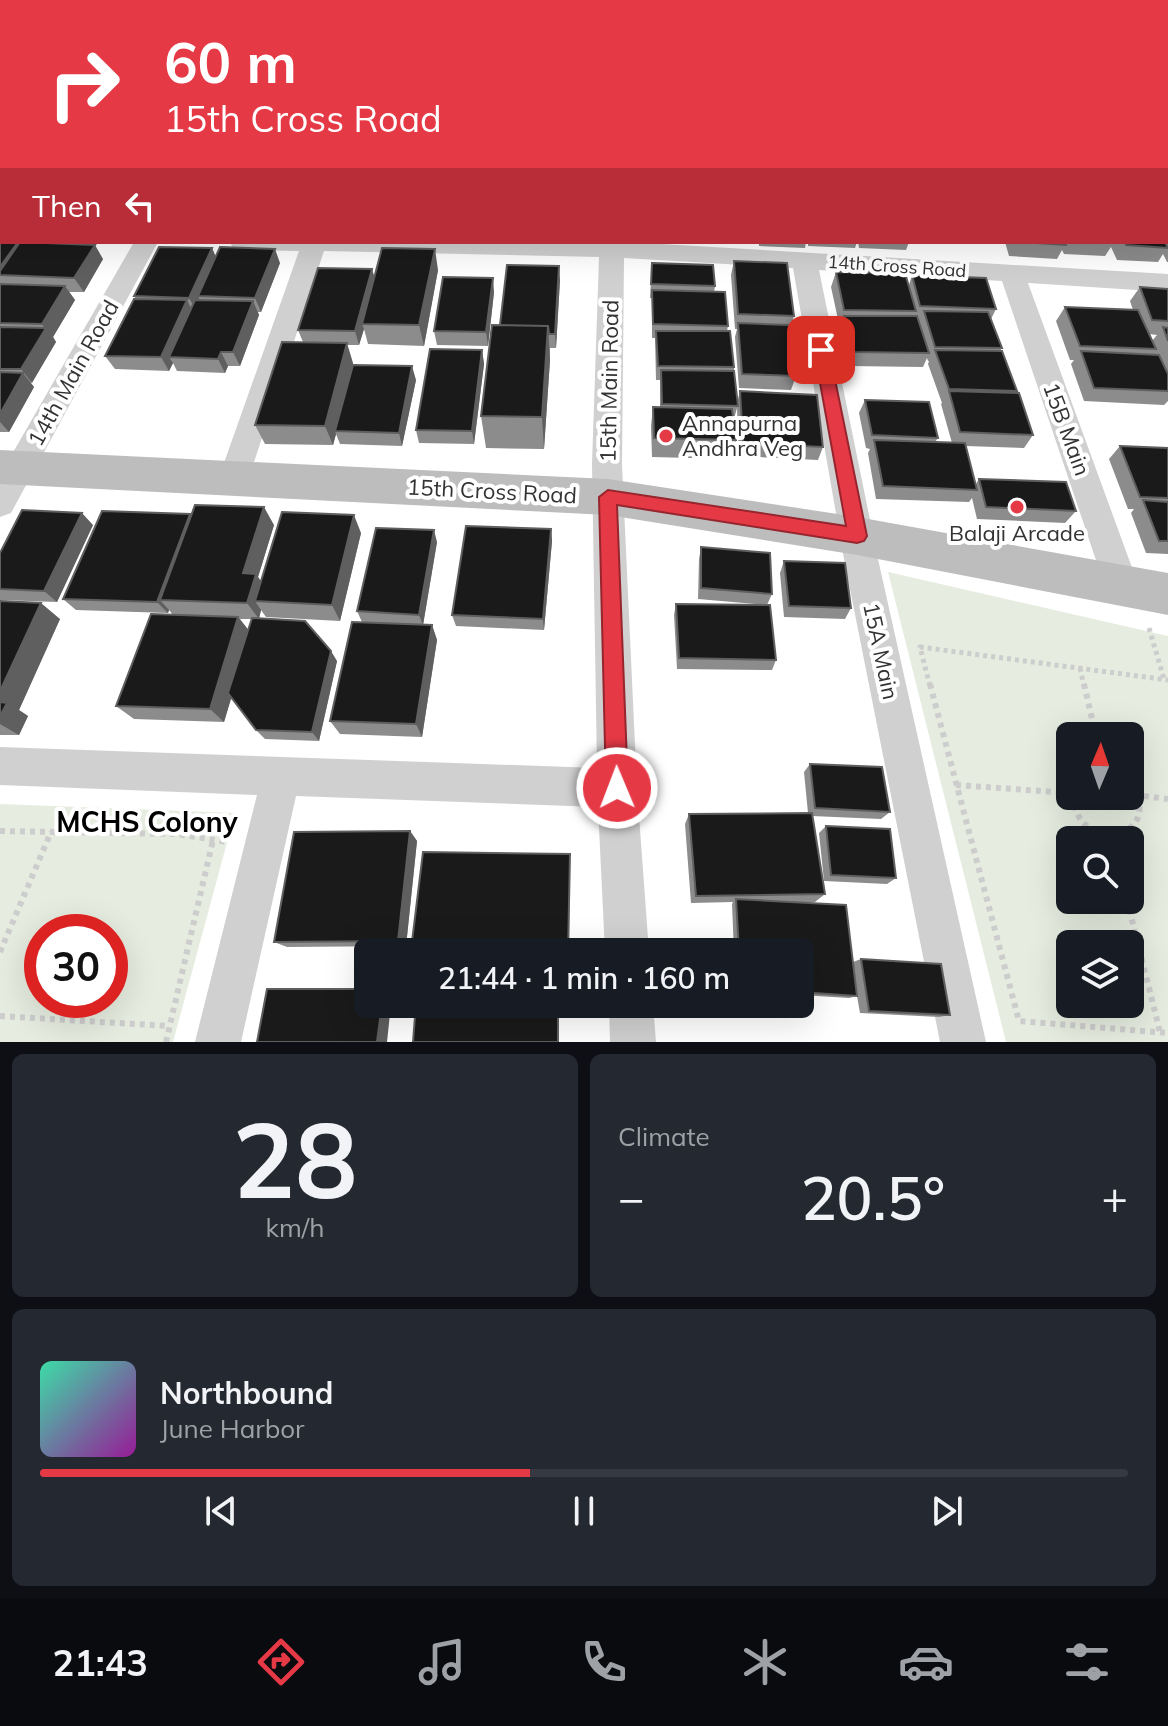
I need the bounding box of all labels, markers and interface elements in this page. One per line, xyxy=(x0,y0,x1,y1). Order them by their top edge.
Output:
text: 60 m xyxy=(164,27,297,97)
icon: right xyxy=(32,32,136,136)
text: 15th Cross Road xyxy=(164,96,442,141)
icon: left xyxy=(118,184,162,228)
text: Then xyxy=(32,187,102,225)
street label: 14th Cross Road xyxy=(827,250,967,282)
street label: 14th Main Road xyxy=(21,295,125,451)
street label: 15th Main Road xyxy=(594,299,624,463)
pin xyxy=(787,316,855,384)
icon: arrive xyxy=(799,328,843,372)
street label: 15B Main xyxy=(1037,378,1097,480)
place label: Annapurna Andhra Veg xyxy=(682,409,803,462)
marker: Annapurna Andhra Veg xyxy=(657,427,675,445)
street label: 15th Cross Road xyxy=(407,473,577,509)
marker: Balaji Arcade xyxy=(1008,498,1026,516)
place label: Balaji Arcade xyxy=(949,519,1085,547)
street label: 15A Main xyxy=(857,600,905,702)
north arrow xyxy=(1056,722,1144,810)
map controls xyxy=(1056,722,1144,1018)
position arrow xyxy=(575,746,659,830)
district label: MCHS Colony xyxy=(56,804,239,839)
button: search xyxy=(1056,826,1144,914)
speed limit sign: 30 xyxy=(24,914,128,1018)
button: layers xyxy=(1056,930,1144,1018)
text: 21:44 · 1 min · 160 m xyxy=(438,959,730,997)
text: 28 xyxy=(233,1093,357,1224)
text: Climate xyxy=(618,1120,710,1153)
text: 20.5° xyxy=(801,1160,945,1235)
text: − xyxy=(618,1170,644,1225)
text: + xyxy=(1102,1170,1128,1225)
text: km/h xyxy=(266,1211,324,1244)
text: Northbound xyxy=(160,1374,333,1412)
text: June Harbor xyxy=(160,1412,305,1445)
icon: previous xyxy=(199,1489,243,1533)
icon: pause xyxy=(562,1489,606,1533)
icon: next xyxy=(925,1489,969,1533)
icon: directions xyxy=(253,1634,309,1690)
icon: music xyxy=(414,1634,470,1690)
icon: phone xyxy=(576,1634,632,1690)
icon: climate xyxy=(737,1634,793,1690)
icon: car xyxy=(898,1634,954,1690)
icon: filters xyxy=(1059,1634,1115,1690)
text: 21:43 xyxy=(53,1640,148,1685)

